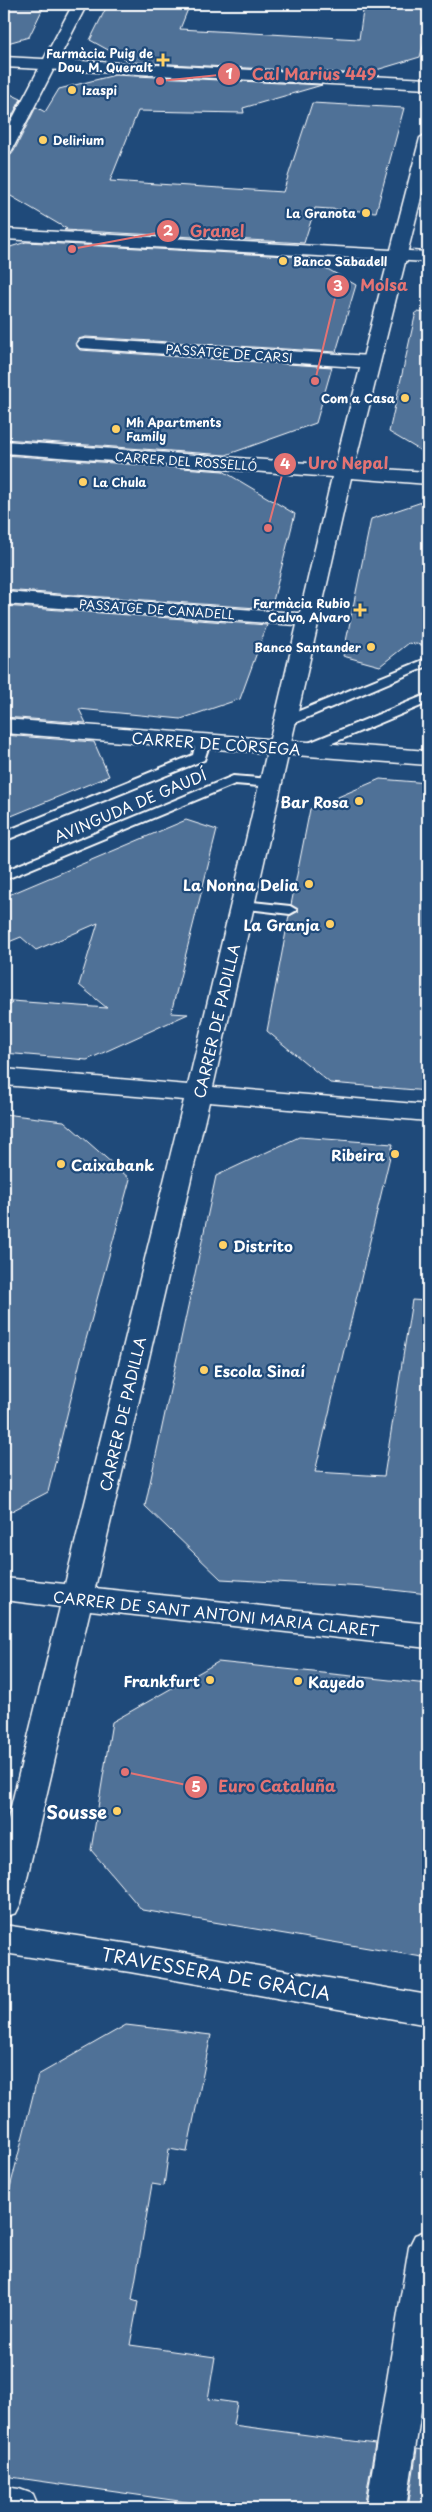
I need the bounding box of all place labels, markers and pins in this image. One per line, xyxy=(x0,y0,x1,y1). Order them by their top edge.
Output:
place label: Farmàcia Puig de Dou, M. Queralt xyxy=(46,44,153,76)
marker: Farmàcia Puig de Dou, M. Queralt xyxy=(157,54,169,66)
callout: Cal Marius 449 xyxy=(217,59,387,90)
place label: Izaspi xyxy=(82,81,118,99)
marker: Izaspi xyxy=(66,84,78,96)
place label: Delirium xyxy=(53,131,104,149)
marker: Delirium xyxy=(37,134,49,146)
place label: La Granota xyxy=(286,204,356,222)
marker: La Granota xyxy=(360,207,372,219)
callout: Granel xyxy=(155,216,255,247)
place label: Banco Sabadell xyxy=(293,252,387,270)
marker: Banco Sabadell xyxy=(277,255,289,267)
callout: Molsa xyxy=(326,270,418,301)
place label: Com a Casa xyxy=(321,389,396,407)
marker: Com a Casa xyxy=(399,392,411,404)
place label: Mh Apartments Family xyxy=(126,413,222,445)
marker: Mh Apartments Family xyxy=(110,423,122,435)
callout: Uro Nepal xyxy=(273,448,399,479)
place label: La Chula xyxy=(93,473,146,491)
marker: La Chula xyxy=(77,476,89,488)
place label: Farmàcia Rubio Calvo, Alvaro xyxy=(253,594,350,626)
marker: Farmàcia Rubio Calvo, Alvaro xyxy=(354,604,366,616)
place label: Banco Santander xyxy=(254,638,362,656)
marker: Banco Santander xyxy=(365,641,377,653)
place label: Bar Rosa xyxy=(280,790,349,813)
marker: Bar Rosa xyxy=(353,795,365,807)
place label: La Nonna Delia xyxy=(183,873,300,896)
marker: La Nonna Delia xyxy=(303,878,315,890)
place label: La Granja xyxy=(243,913,320,936)
marker: La Granja xyxy=(324,918,336,930)
place label: Ribeira xyxy=(331,1143,386,1166)
marker: Ribeira xyxy=(389,1148,401,1160)
place label: Caixabank xyxy=(71,1153,154,1176)
marker: Caixabank xyxy=(55,1158,67,1170)
place label: Distrito xyxy=(233,1234,293,1257)
marker: Distrito xyxy=(217,1239,229,1251)
place label: Escola Sinaí xyxy=(214,1359,306,1382)
marker: Escola Sinaí xyxy=(198,1364,210,1376)
place label: Frankfurt xyxy=(123,1669,200,1692)
place label: Kayedo xyxy=(308,1670,365,1693)
marker: Frankfurt xyxy=(204,1674,216,1686)
marker: Kayedo xyxy=(292,1675,304,1687)
callout: Euro Cataluña xyxy=(183,1771,347,1802)
place label: Sousse xyxy=(47,1798,107,1825)
marker: Sousse xyxy=(111,1805,123,1817)

